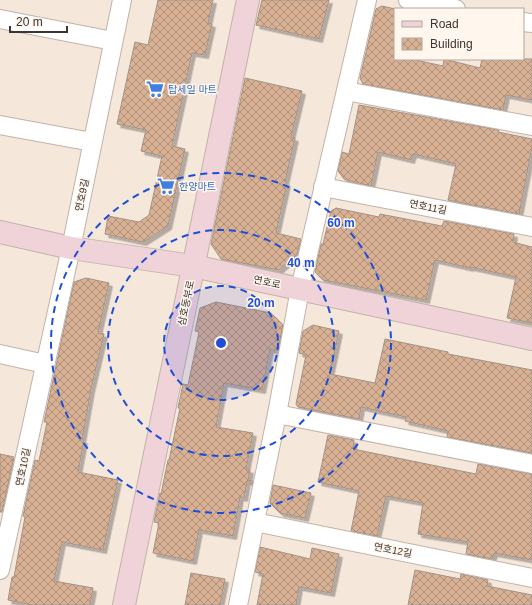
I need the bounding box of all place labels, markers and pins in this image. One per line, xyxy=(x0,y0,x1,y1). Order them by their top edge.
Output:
supermarket icon: 탑세일 마트 xyxy=(145,79,165,99)
place label: 탑세일 마트 xyxy=(168,84,217,95)
supermarket icon: 한양마트 xyxy=(156,176,176,196)
place label: 한양마트 xyxy=(179,181,216,192)
centre of rings xyxy=(214,336,228,350)

